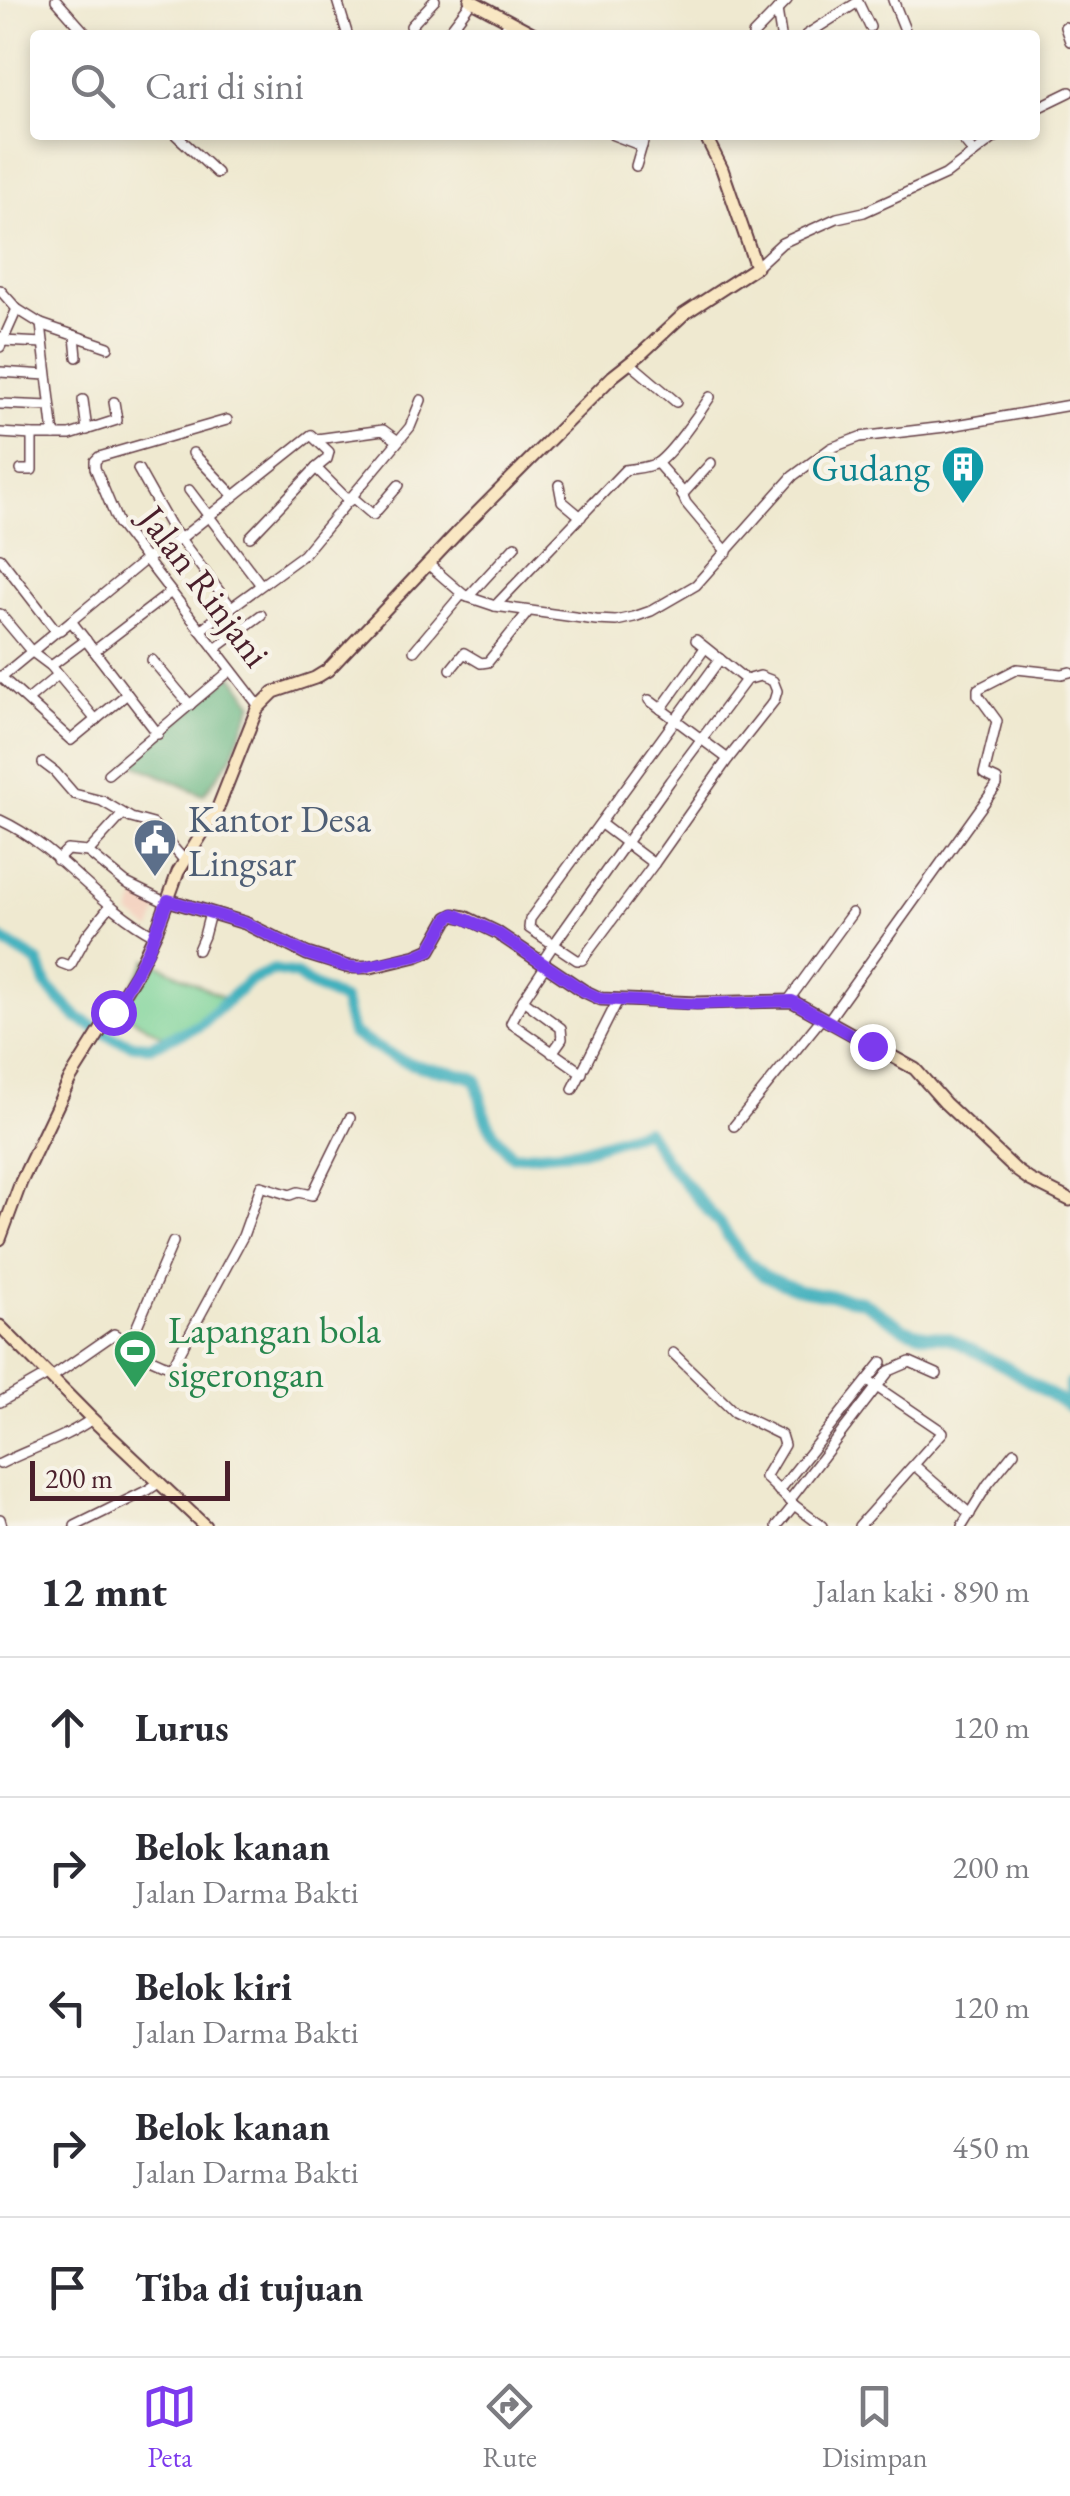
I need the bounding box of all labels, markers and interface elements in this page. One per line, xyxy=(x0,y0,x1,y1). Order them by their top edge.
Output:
search box xyxy=(30,30,1040,140)
icon: search xyxy=(65,58,120,113)
text: Cari di sini xyxy=(145,61,304,110)
place label: Gudang xyxy=(811,443,930,492)
building icon: Gudang xyxy=(940,444,986,505)
street label: Jalan Rinjani xyxy=(127,493,282,676)
place label: Kantor Desa Lingsar xyxy=(188,794,372,887)
public building icon: Kantor Desa Lingsar xyxy=(132,817,178,878)
route start xyxy=(91,990,137,1036)
route end xyxy=(850,1024,896,1070)
place label: Lapangan bola sigerongan xyxy=(168,1305,382,1398)
sports icon: Lapangan bola sigerongan xyxy=(112,1328,158,1389)
scale bar xyxy=(30,1456,230,1500)
text: 200 m xyxy=(45,1460,113,1496)
text: 12 mnt xyxy=(40,1564,167,1619)
text: Jalan kaki · 890 m xyxy=(815,1570,1030,1612)
icon: ahead xyxy=(40,1700,95,1755)
text: Lurus xyxy=(135,1703,229,1752)
text: 120 m xyxy=(953,1706,1030,1748)
text: Belok kanan xyxy=(135,1822,330,1871)
icon: right xyxy=(40,1840,95,1895)
text: 200 m xyxy=(953,1846,1030,1888)
text: Jalan Darma Bakti xyxy=(135,1871,359,1913)
text: Belok kiri xyxy=(135,1962,292,2011)
icon: left xyxy=(40,1980,95,2035)
text: 120 m xyxy=(953,1986,1030,2028)
text: Jalan Darma Bakti xyxy=(135,2011,359,2053)
text: Belok kanan xyxy=(135,2102,330,2151)
icon: right xyxy=(40,2120,95,2175)
text: 450 m xyxy=(953,2126,1030,2168)
text: Jalan Darma Bakti xyxy=(135,2151,359,2193)
icon: arrive xyxy=(40,2260,95,2315)
text: Tiba di tujuan xyxy=(135,2263,364,2312)
tab: Peta xyxy=(142,2379,197,2475)
tab: Rute xyxy=(482,2379,537,2475)
tab: Disimpan xyxy=(822,2379,928,2475)

